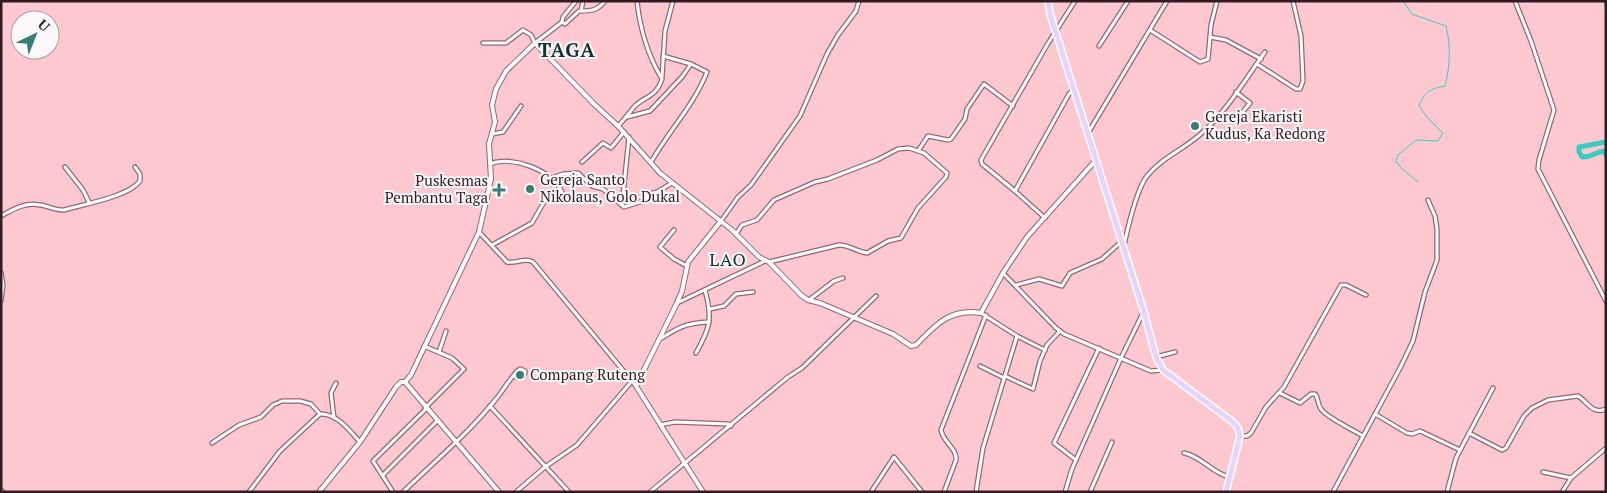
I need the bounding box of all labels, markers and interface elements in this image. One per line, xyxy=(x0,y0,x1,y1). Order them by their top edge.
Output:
north arrow xyxy=(10,10,60,60)
text: U xyxy=(34,15,54,35)
district label: TAGA xyxy=(538,36,596,63)
place label: Gereja Ekaristi Kudus, Ka Redong xyxy=(1205,106,1326,143)
marker: Gereja Ekaristi Kudus, Ka Redong xyxy=(1189,120,1201,132)
place label: Gereja Santo Nikolaus, Golo Dukal xyxy=(540,169,680,206)
place label: Puskesmas Pembantu Taga xyxy=(385,170,488,207)
marker: Puskesmas Pembantu Taga xyxy=(492,183,506,197)
marker: Gereja Santo Nikolaus, Golo Dukal xyxy=(524,183,536,195)
district label: LAO xyxy=(709,247,747,271)
place label: Compang Ruteng xyxy=(530,364,646,384)
marker: Compang Ruteng xyxy=(514,369,526,381)

